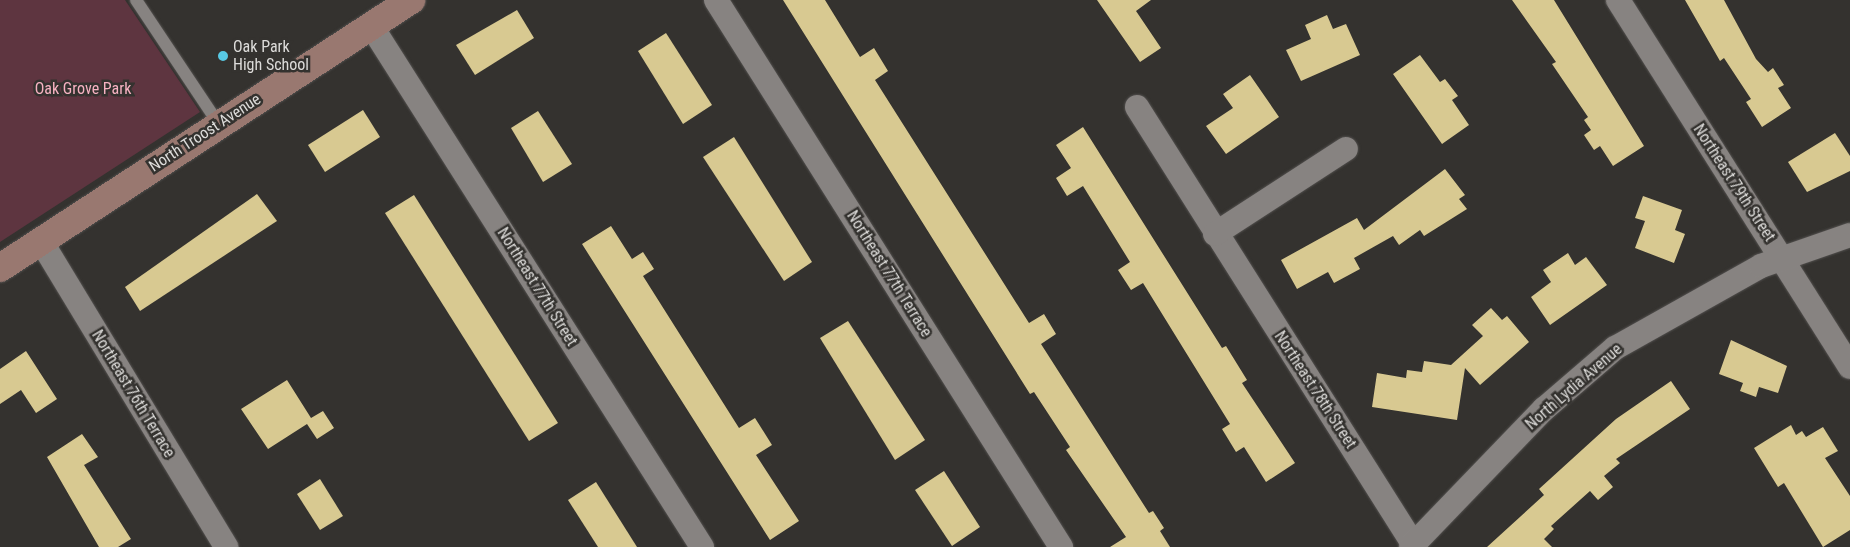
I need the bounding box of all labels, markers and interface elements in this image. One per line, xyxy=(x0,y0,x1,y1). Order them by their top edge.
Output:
place label: Oak Park High School xyxy=(233,37,309,75)
marker: Oak Park High School xyxy=(217,50,229,62)
park label: Oak Grove Park xyxy=(35,79,131,99)
street label: North Troost Avenue xyxy=(145,90,265,176)
street label: Northeast 79th Street xyxy=(1689,121,1779,245)
street label: Northeast 77th Terrace xyxy=(842,207,936,341)
street label: Northeast 77th Street xyxy=(493,224,581,350)
street label: Northeast 76th Terrace xyxy=(87,327,179,461)
street label: Northeast 78th Street xyxy=(1270,328,1360,452)
street label: North Lydia Avenue xyxy=(1522,340,1626,434)

